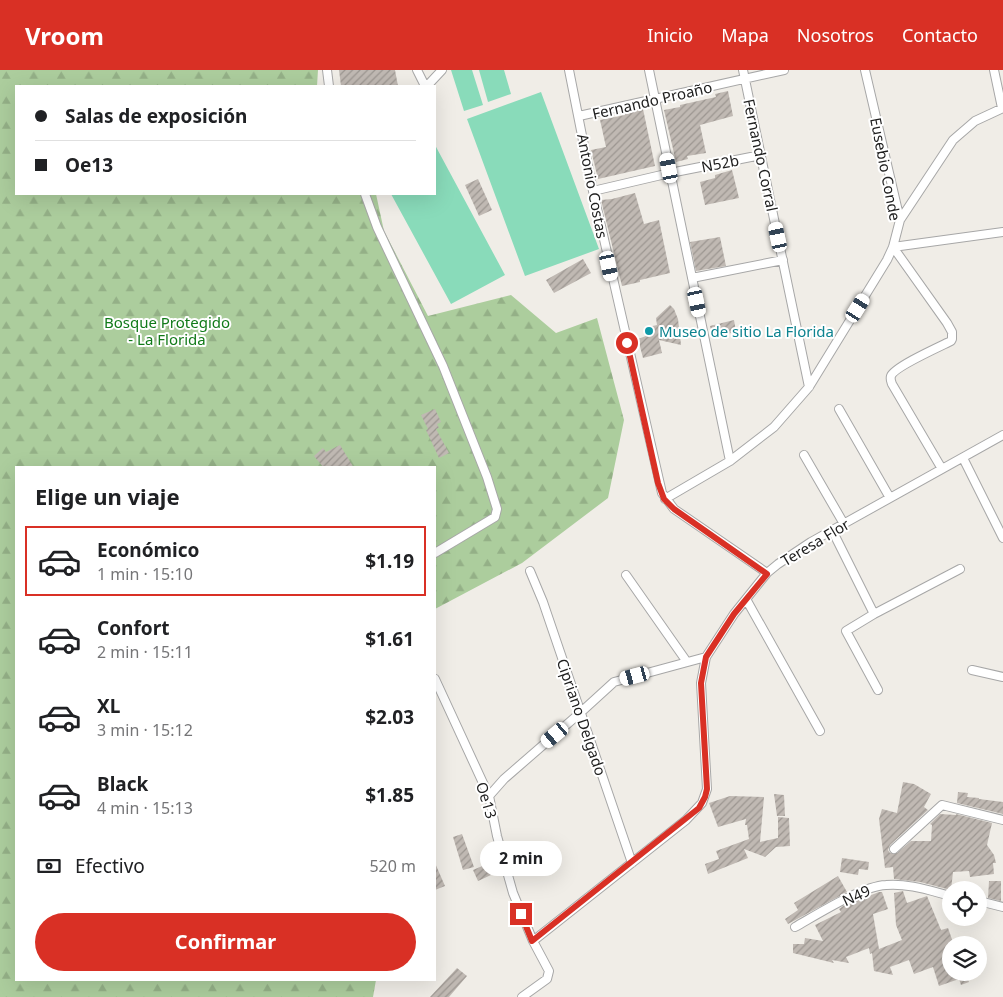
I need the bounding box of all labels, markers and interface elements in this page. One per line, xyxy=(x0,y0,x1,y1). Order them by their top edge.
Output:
text: Vroom xyxy=(25,19,104,52)
text: Inicio xyxy=(647,23,693,47)
text: Mapa xyxy=(721,23,769,47)
text: Nosotros xyxy=(797,23,874,47)
text: Contacto xyxy=(902,23,978,47)
street label: Fernando Proaño xyxy=(590,76,714,124)
street label: Fernando Corral xyxy=(739,97,783,213)
text: Salas de exposición xyxy=(65,103,247,129)
street label: Eusebio Conde xyxy=(866,116,906,222)
street label: Antonio Costas xyxy=(573,132,613,240)
street label: N52b xyxy=(700,150,740,176)
text: Oe13 xyxy=(65,152,113,178)
car xyxy=(658,152,679,184)
car xyxy=(767,221,788,253)
car xyxy=(598,250,619,282)
car xyxy=(686,286,707,318)
car xyxy=(843,291,872,325)
park label: Bosque Protegido - La Florida xyxy=(104,312,230,349)
place label: Museo de sitio La Florida xyxy=(659,321,834,341)
marker: Museo de sitio La Florida xyxy=(643,325,655,337)
route start xyxy=(616,332,638,354)
text: Elige un viaje xyxy=(35,481,180,511)
street label: Teresa Flor xyxy=(777,514,853,570)
text: Económico xyxy=(97,537,199,563)
icon: car xyxy=(37,539,82,584)
text: $1.19 xyxy=(365,548,414,574)
text: 1 min · 15:10 xyxy=(97,563,193,585)
text: Confort xyxy=(97,615,169,641)
icon: car xyxy=(37,617,82,662)
text: $1.61 xyxy=(365,626,414,652)
text: 2 min · 15:11 xyxy=(97,641,193,663)
street label: Cipriano Delgado xyxy=(553,656,611,778)
car xyxy=(618,665,651,687)
text: XL xyxy=(97,693,120,719)
icon: car xyxy=(37,695,82,740)
text: $2.03 xyxy=(365,704,414,730)
text: 3 min · 15:12 xyxy=(97,719,193,741)
car xyxy=(538,720,571,750)
text: Black xyxy=(97,771,148,797)
icon: car xyxy=(37,773,82,818)
street label: Oe13 xyxy=(472,779,502,821)
text: $1.85 xyxy=(365,782,414,808)
text: 4 min · 15:13 xyxy=(97,797,193,819)
callout: 2 min xyxy=(480,842,562,876)
text: 2 min xyxy=(499,847,543,869)
icon: cash xyxy=(35,852,63,880)
text: Efectivo xyxy=(75,853,145,879)
text: 520 m xyxy=(369,855,416,877)
street label: N49 xyxy=(839,880,873,910)
map controls xyxy=(942,881,987,981)
button: locate xyxy=(942,881,987,926)
route end xyxy=(510,903,532,925)
button: Confirmar xyxy=(35,913,416,971)
button: layers xyxy=(942,936,987,981)

